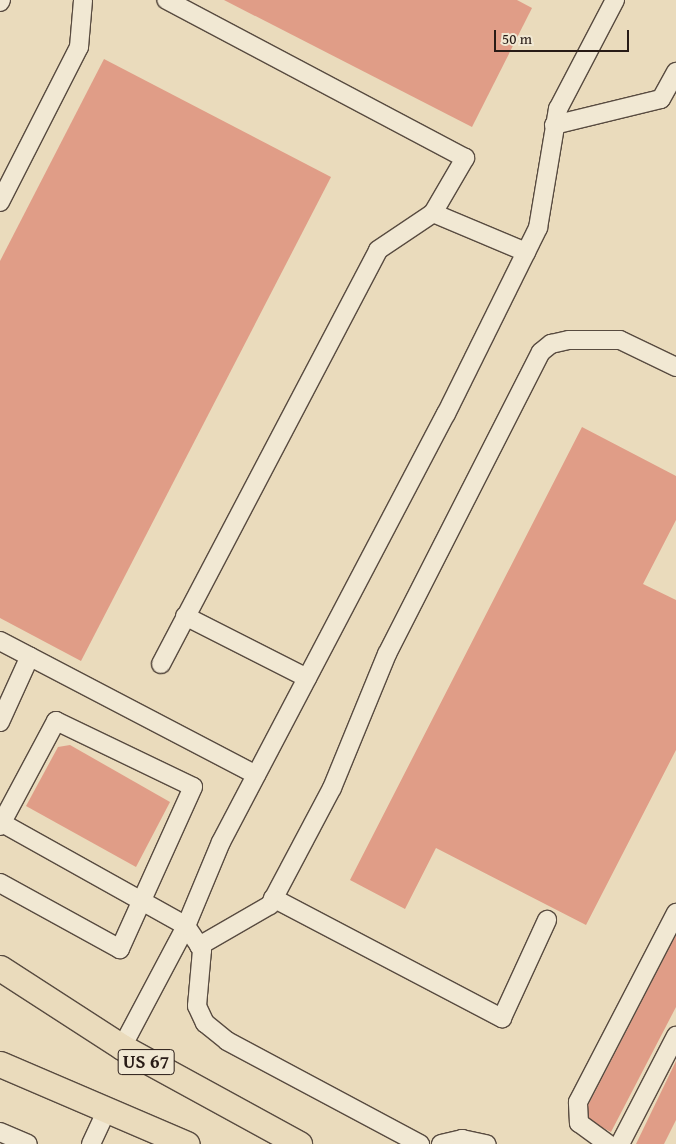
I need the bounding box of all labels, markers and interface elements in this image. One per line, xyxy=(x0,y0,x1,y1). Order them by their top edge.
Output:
scale bar xyxy=(496,20,631,52)
text: 50 m xyxy=(502,28,532,49)
road number: US 67 xyxy=(117,1046,175,1078)

